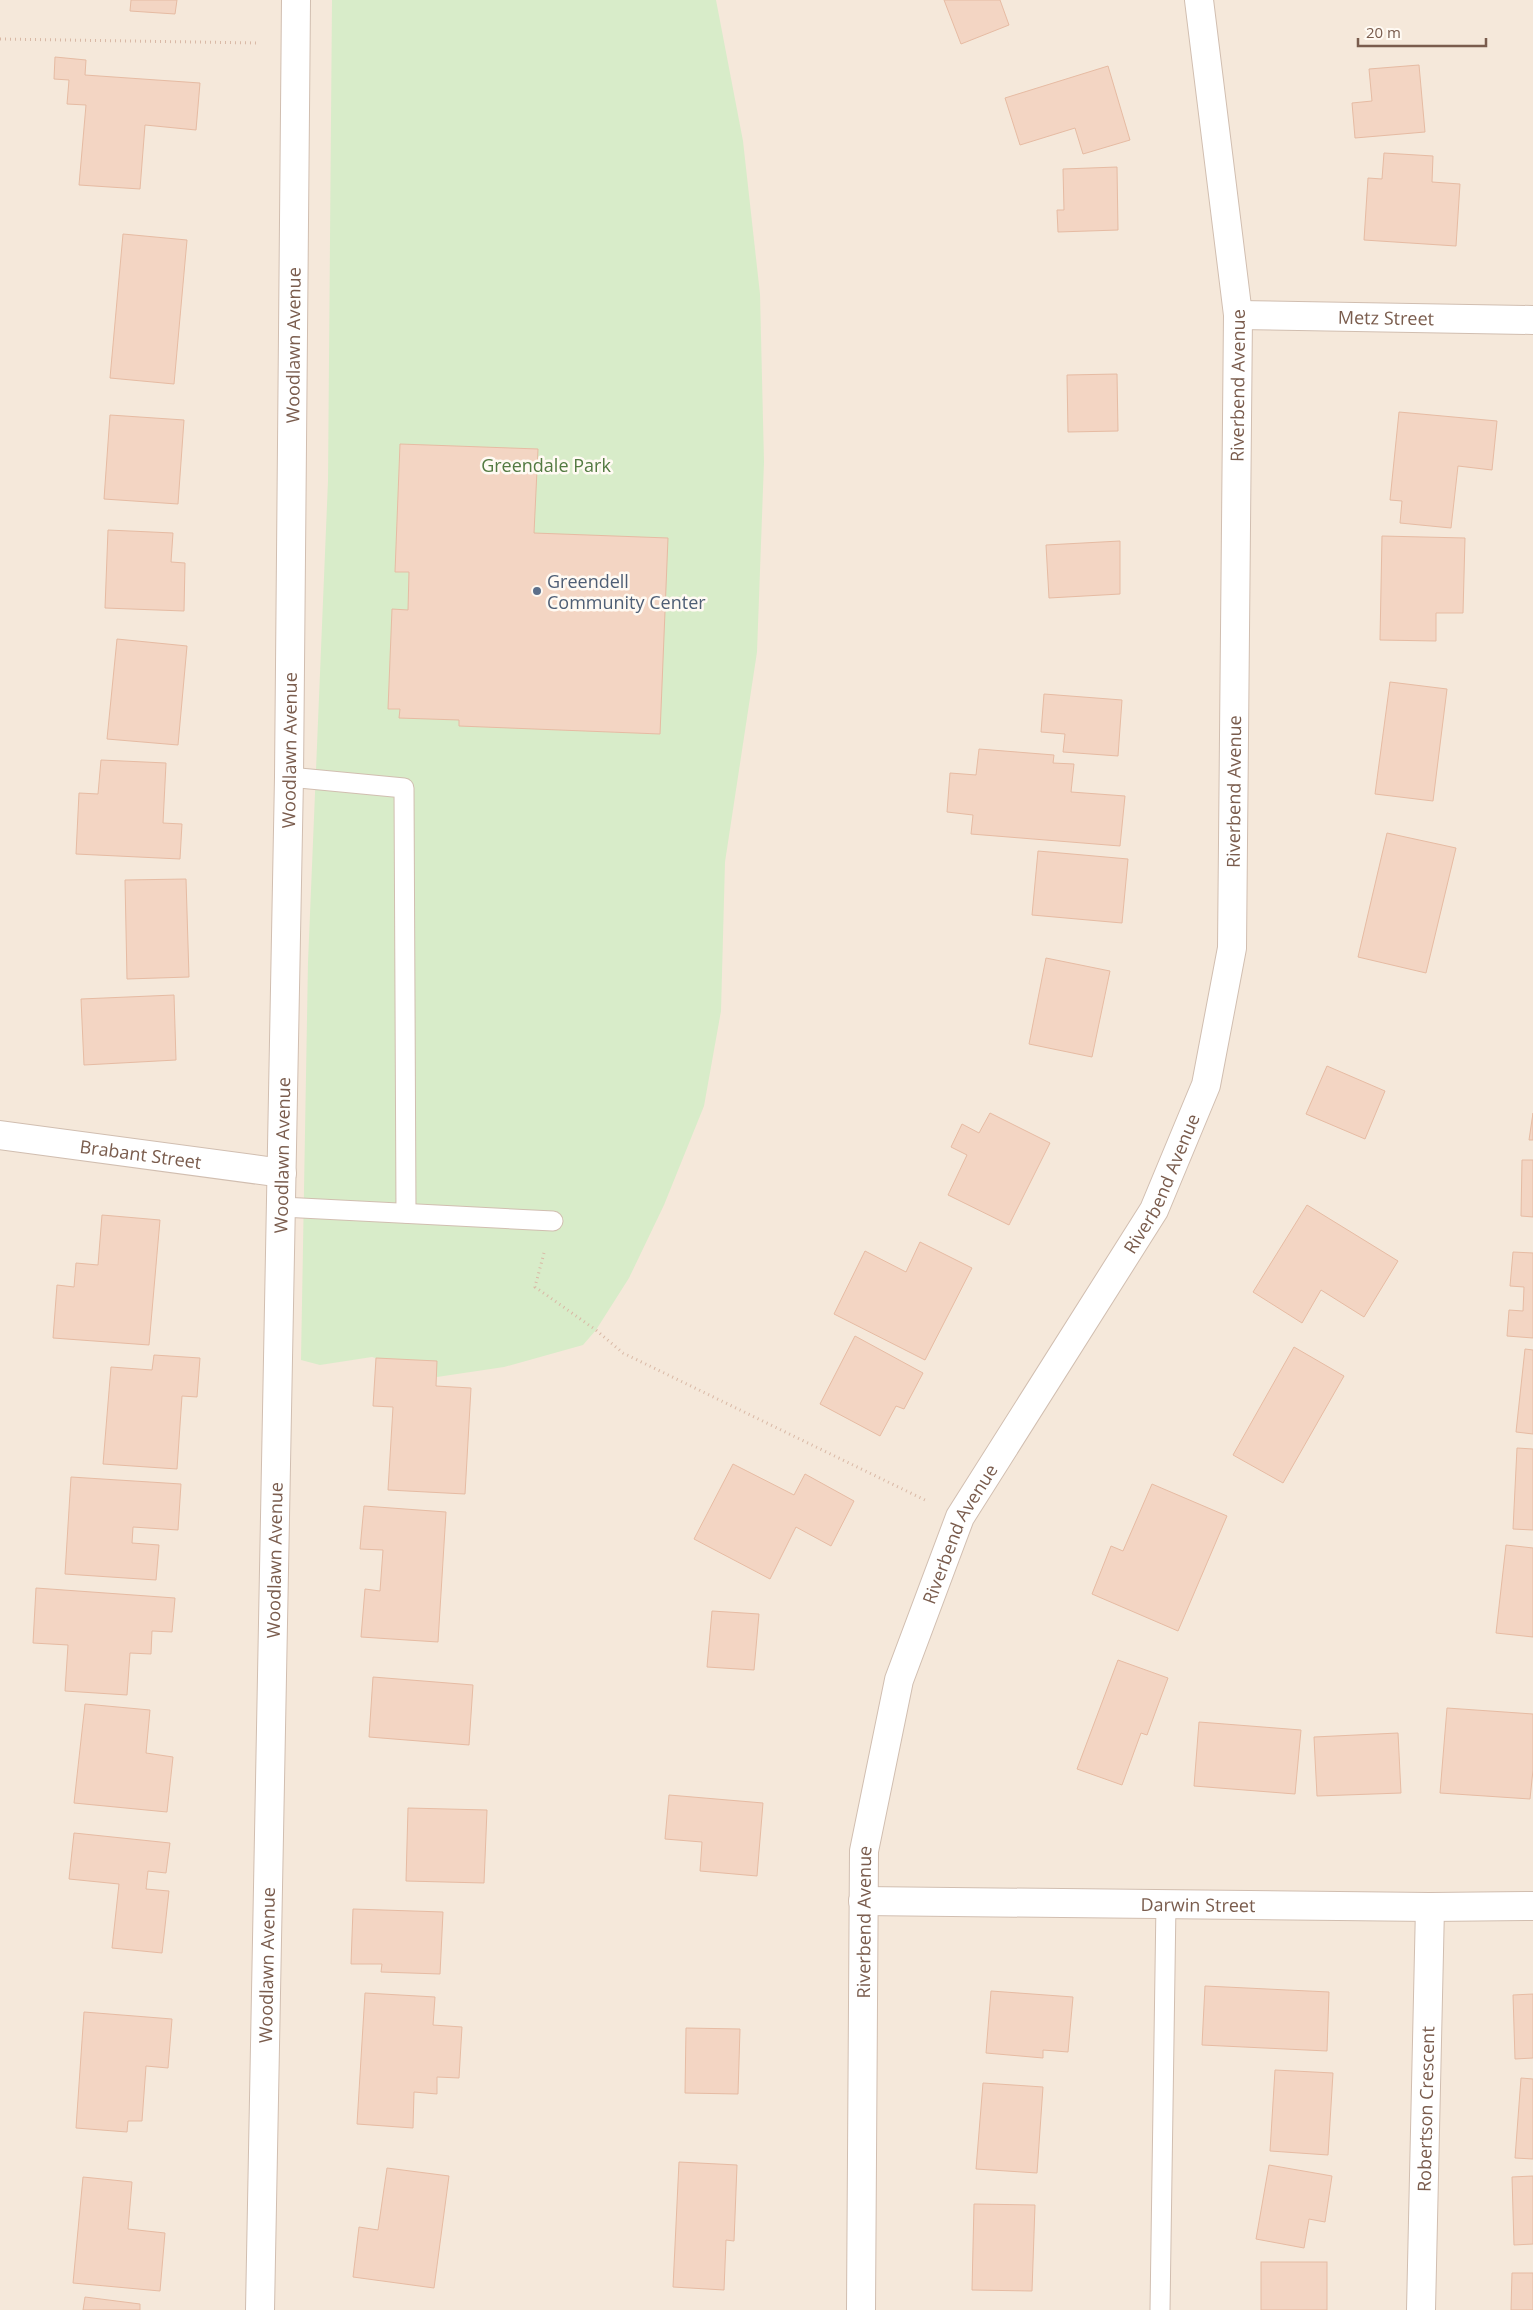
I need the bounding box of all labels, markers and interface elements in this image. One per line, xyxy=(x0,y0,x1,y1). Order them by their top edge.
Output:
scale bar xyxy=(1358,15,1486,47)
text: 20 m xyxy=(1366,22,1401,42)
street label: Woodlawn Avenue xyxy=(280,267,306,424)
street label: Metz Street xyxy=(1338,305,1434,330)
street label: Riverbend Avenue xyxy=(1225,308,1250,462)
park label: Greendale Park xyxy=(481,453,611,477)
place label: Greendell Community Center xyxy=(547,569,706,614)
marker: Greendell Community Center xyxy=(531,585,543,597)
street label: Woodlawn Avenue xyxy=(276,672,302,829)
street label: Riverbend Avenue xyxy=(1221,715,1246,868)
street label: Woodlawn Avenue xyxy=(268,1077,295,1234)
street label: Riverbend Avenue xyxy=(1118,1110,1205,1258)
street label: Brabant Street xyxy=(78,1134,203,1174)
street label: Riverbend Avenue xyxy=(917,1459,1003,1607)
street label: Woodlawn Avenue xyxy=(261,1482,288,1638)
street label: Riverbend Avenue xyxy=(851,1843,877,1998)
street label: Woodlawn Avenue xyxy=(253,1887,280,2043)
street label: Darwin Street xyxy=(1140,1892,1256,1917)
street label: Robertson Crescent xyxy=(1412,2026,1439,2192)

